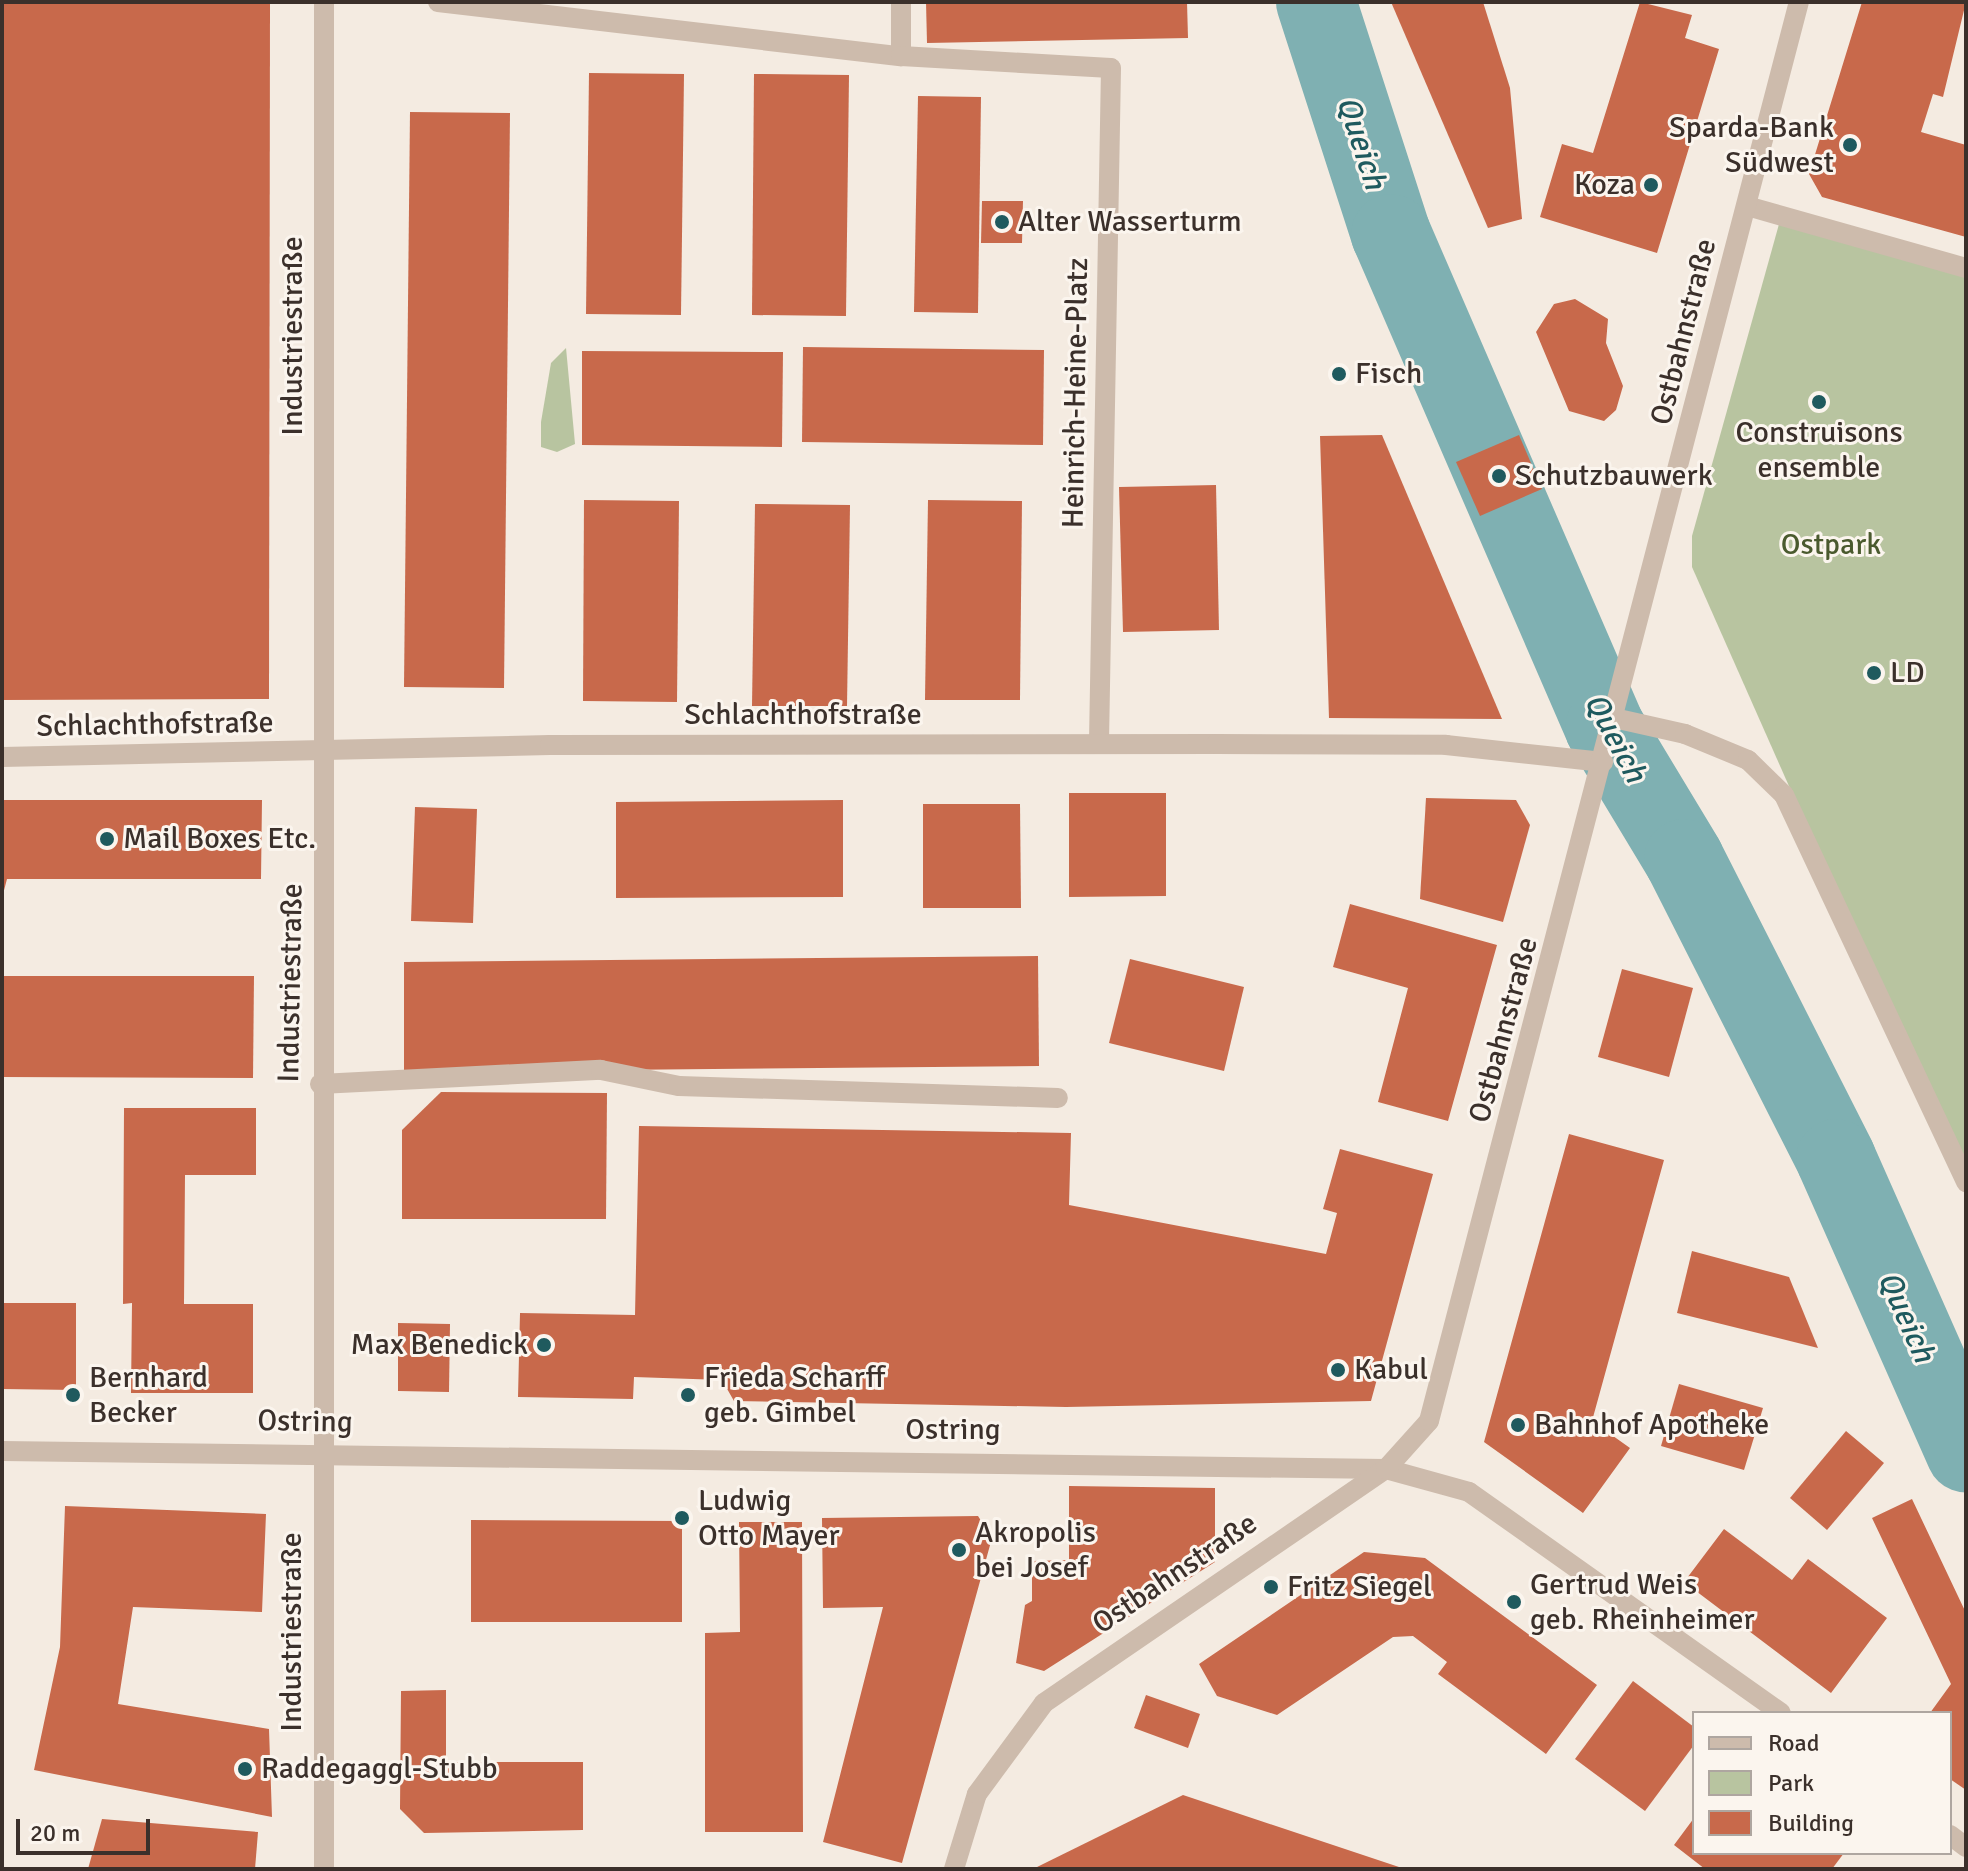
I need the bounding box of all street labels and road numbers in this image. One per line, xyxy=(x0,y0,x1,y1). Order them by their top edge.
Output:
street label: Ostbahnstraße xyxy=(1643,235,1725,429)
street label: Industriestraße xyxy=(275,236,311,436)
street label: Heinrich-Heine-Platz xyxy=(1056,257,1096,529)
street label: Schlachthofstraße xyxy=(684,697,922,733)
street label: Schlachthofstraße xyxy=(36,705,274,745)
street label: Industriestraße xyxy=(271,883,311,1083)
street label: Ostbahnstraße xyxy=(1462,933,1546,1127)
street label: Ostring xyxy=(257,1403,353,1441)
street label: Ostring xyxy=(905,1412,1001,1448)
street label: Ostbahnstraße xyxy=(1086,1506,1264,1642)
street label: Industriestraße xyxy=(274,1532,310,1732)

